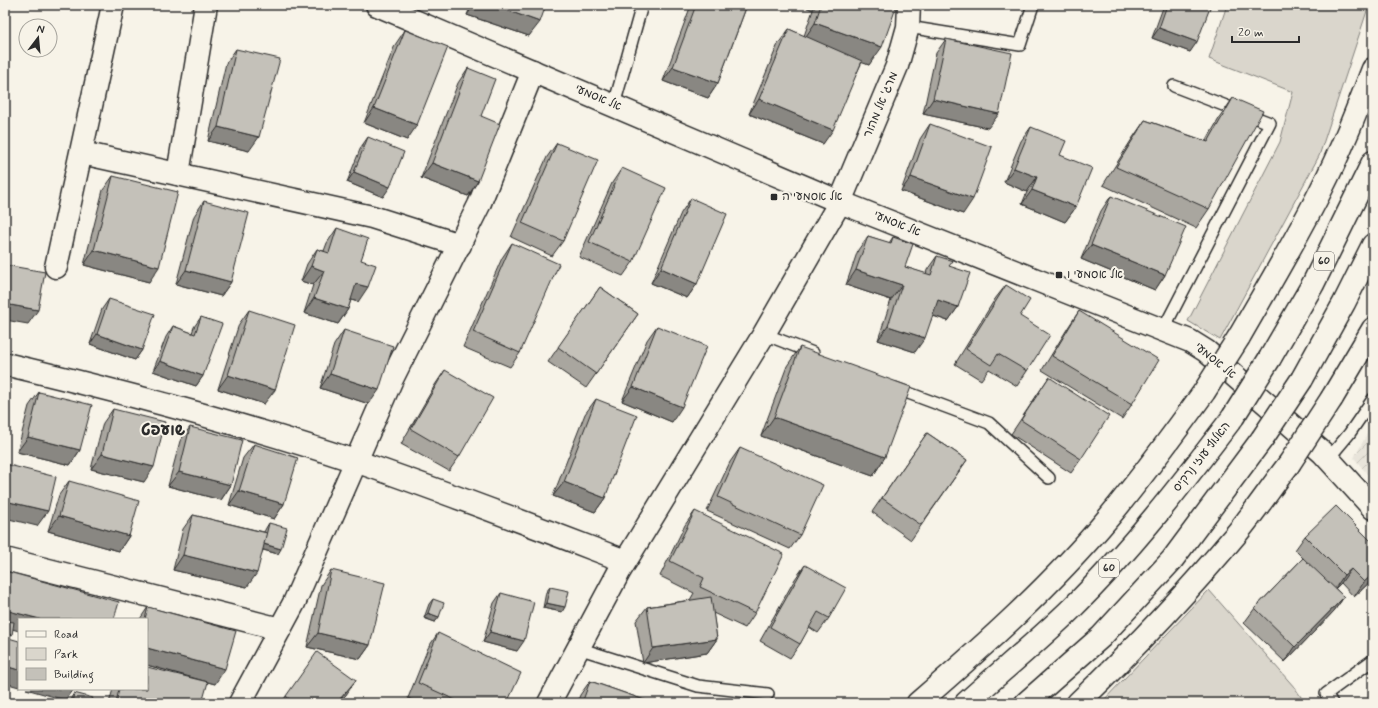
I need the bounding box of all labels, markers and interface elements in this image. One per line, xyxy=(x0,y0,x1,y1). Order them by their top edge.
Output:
north arrow xyxy=(18,18,58,58)
scale bar xyxy=(1232,18,1299,44)
text: N xyxy=(35,22,46,37)
text: 20 m xyxy=(1238,25,1264,41)
street label: מרג' אל מהור xyxy=(860,69,902,140)
street label: אל אסמעי xyxy=(572,81,624,115)
place label: אל אסמעי ה xyxy=(782,189,842,205)
marker: אל אסמעי ה xyxy=(769,192,779,202)
street label: אל אסמעי xyxy=(871,207,923,241)
road number: 60 xyxy=(1314,252,1334,270)
place label: אל אסמעי ו xyxy=(1067,267,1123,283)
marker: אל אסמעי ו xyxy=(1054,270,1064,280)
street label: אל אסמעי xyxy=(1191,339,1239,383)
street label: האלוף עוזי נרקיס xyxy=(1170,419,1234,495)
district label: שועפט xyxy=(141,420,186,441)
road number: 60 xyxy=(1099,559,1119,577)
legend xyxy=(18,618,148,690)
text: Road xyxy=(54,627,78,643)
text: Park xyxy=(54,647,78,663)
text: Building xyxy=(54,667,94,684)

